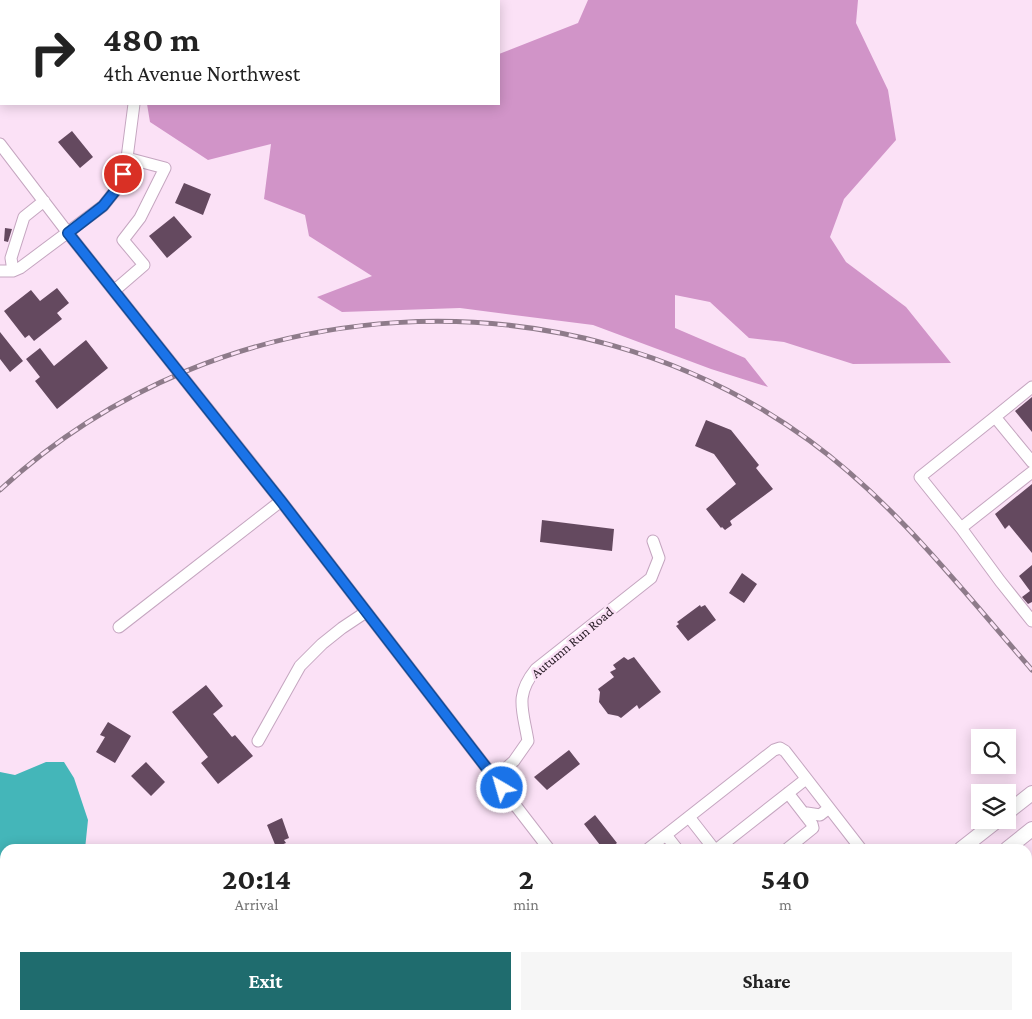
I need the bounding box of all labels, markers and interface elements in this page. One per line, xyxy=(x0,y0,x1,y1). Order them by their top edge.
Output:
icon: right xyxy=(20,20,85,85)
text: 480 m xyxy=(103,20,200,59)
text: 4th Avenue Northwest xyxy=(103,61,300,86)
pin xyxy=(102,153,144,195)
icon: arrive xyxy=(109,160,137,188)
street label: Autumn Run Road xyxy=(528,603,617,681)
map controls xyxy=(971,729,1016,829)
button: search xyxy=(971,729,1016,774)
position arrow xyxy=(475,761,527,813)
button: layers xyxy=(971,784,1016,829)
text: 20:14 xyxy=(222,862,291,895)
text: 2 xyxy=(518,862,534,895)
text: 540 xyxy=(761,862,810,895)
text: Arrival xyxy=(235,896,278,913)
text: min xyxy=(513,896,539,913)
text: m xyxy=(779,896,792,913)
button: Exit xyxy=(20,952,511,1010)
button: Share xyxy=(521,952,1012,1010)

